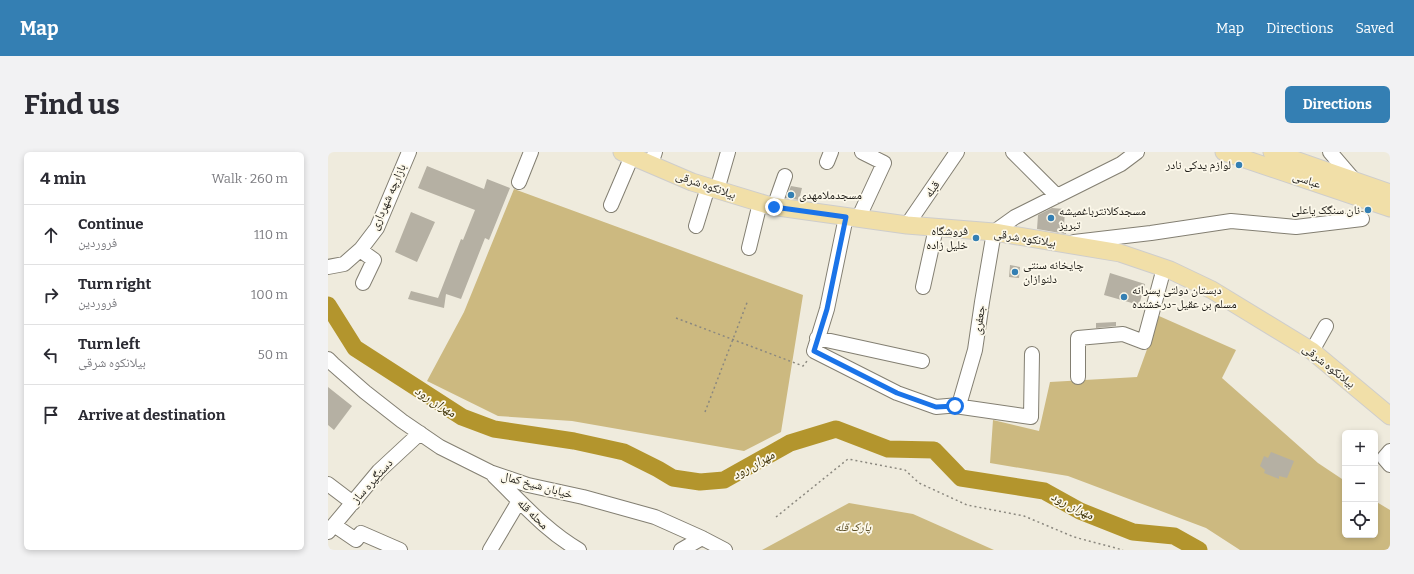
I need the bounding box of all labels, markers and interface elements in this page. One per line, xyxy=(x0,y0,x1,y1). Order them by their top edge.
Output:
text: Map xyxy=(20,17,59,40)
text: Map xyxy=(1216,20,1244,37)
text: Directions xyxy=(1266,20,1334,37)
text: Saved xyxy=(1356,20,1394,37)
button: Directions xyxy=(1285,86,1390,123)
text: Find us xyxy=(24,88,120,121)
place label: لوازم یدکی نادر xyxy=(1165,158,1231,173)
marker: لوازم یدکی نادر xyxy=(1234,160,1244,170)
street label: بازارچه شهرداری xyxy=(367,162,409,232)
text: 4 min xyxy=(40,168,86,189)
street label: بیلانکوه شرقی xyxy=(674,168,738,202)
street label: عباسى xyxy=(1291,169,1323,192)
text: Walk · 260 m xyxy=(212,171,288,186)
street label: قبله xyxy=(921,178,943,200)
place label: مسجدملامهدی xyxy=(799,188,862,202)
marker: مسجدملامهدی xyxy=(786,190,796,200)
route end xyxy=(765,198,783,216)
place label: نان سنگک یاعلی xyxy=(1291,203,1360,217)
place label: مسجدکلانترباغمیشه تبریز xyxy=(1058,204,1146,232)
marker: نان سنگک یاعلی xyxy=(1363,205,1373,215)
marker: مسجدکلانترباغمیشه تبریز xyxy=(1046,213,1056,223)
text: Continue xyxy=(78,215,144,233)
icon: ahead xyxy=(40,224,62,246)
place label: فروشگاه خلیل زاده xyxy=(926,224,968,252)
street label: بیلانکوه شرقی xyxy=(993,226,1057,250)
text: 110 m xyxy=(254,227,288,242)
marker: فروشگاه خلیل زاده xyxy=(971,233,981,243)
text: فروردین xyxy=(78,235,117,250)
place label: چایخانه سنتی دلنوازان xyxy=(1023,258,1084,286)
marker: چایخانه سنتی دلنوازان xyxy=(1010,267,1020,277)
text: Turn right xyxy=(78,275,151,293)
place label: دبستان دولتی پسرانه مسلم بن عقیل-درخشنده xyxy=(1132,283,1237,312)
icon: right xyxy=(40,284,62,306)
text: 100 m xyxy=(251,287,288,302)
marker: دبستان دولتی پسرانه مسلم بن عقیل-درخشنده xyxy=(1119,292,1129,302)
text: فروردین xyxy=(78,295,117,310)
street label: جعفری xyxy=(970,304,988,336)
text: Turn left xyxy=(78,335,140,353)
street label: بیلانکوه شرقی xyxy=(1300,341,1358,391)
icon: left xyxy=(40,344,62,366)
text: 50 m xyxy=(258,347,288,362)
text: بیلانکوه شرقی xyxy=(78,355,146,370)
water label: مهران رود xyxy=(412,383,459,421)
route start xyxy=(946,397,964,415)
icon: arrive xyxy=(40,404,62,426)
text: Arrive at destination xyxy=(78,406,225,424)
map controls xyxy=(1342,430,1378,538)
button: + xyxy=(1342,430,1378,466)
water label: مهران رود xyxy=(730,447,777,483)
street label: دستگیره ساز xyxy=(348,456,396,507)
button: − xyxy=(1342,466,1378,502)
street label: خیابان شیخ کمال xyxy=(500,469,575,502)
water label: مهران رود xyxy=(1048,488,1097,523)
street label: محله قله xyxy=(515,496,551,532)
button: locate xyxy=(1342,502,1378,538)
park label: پارک قله xyxy=(835,520,872,534)

